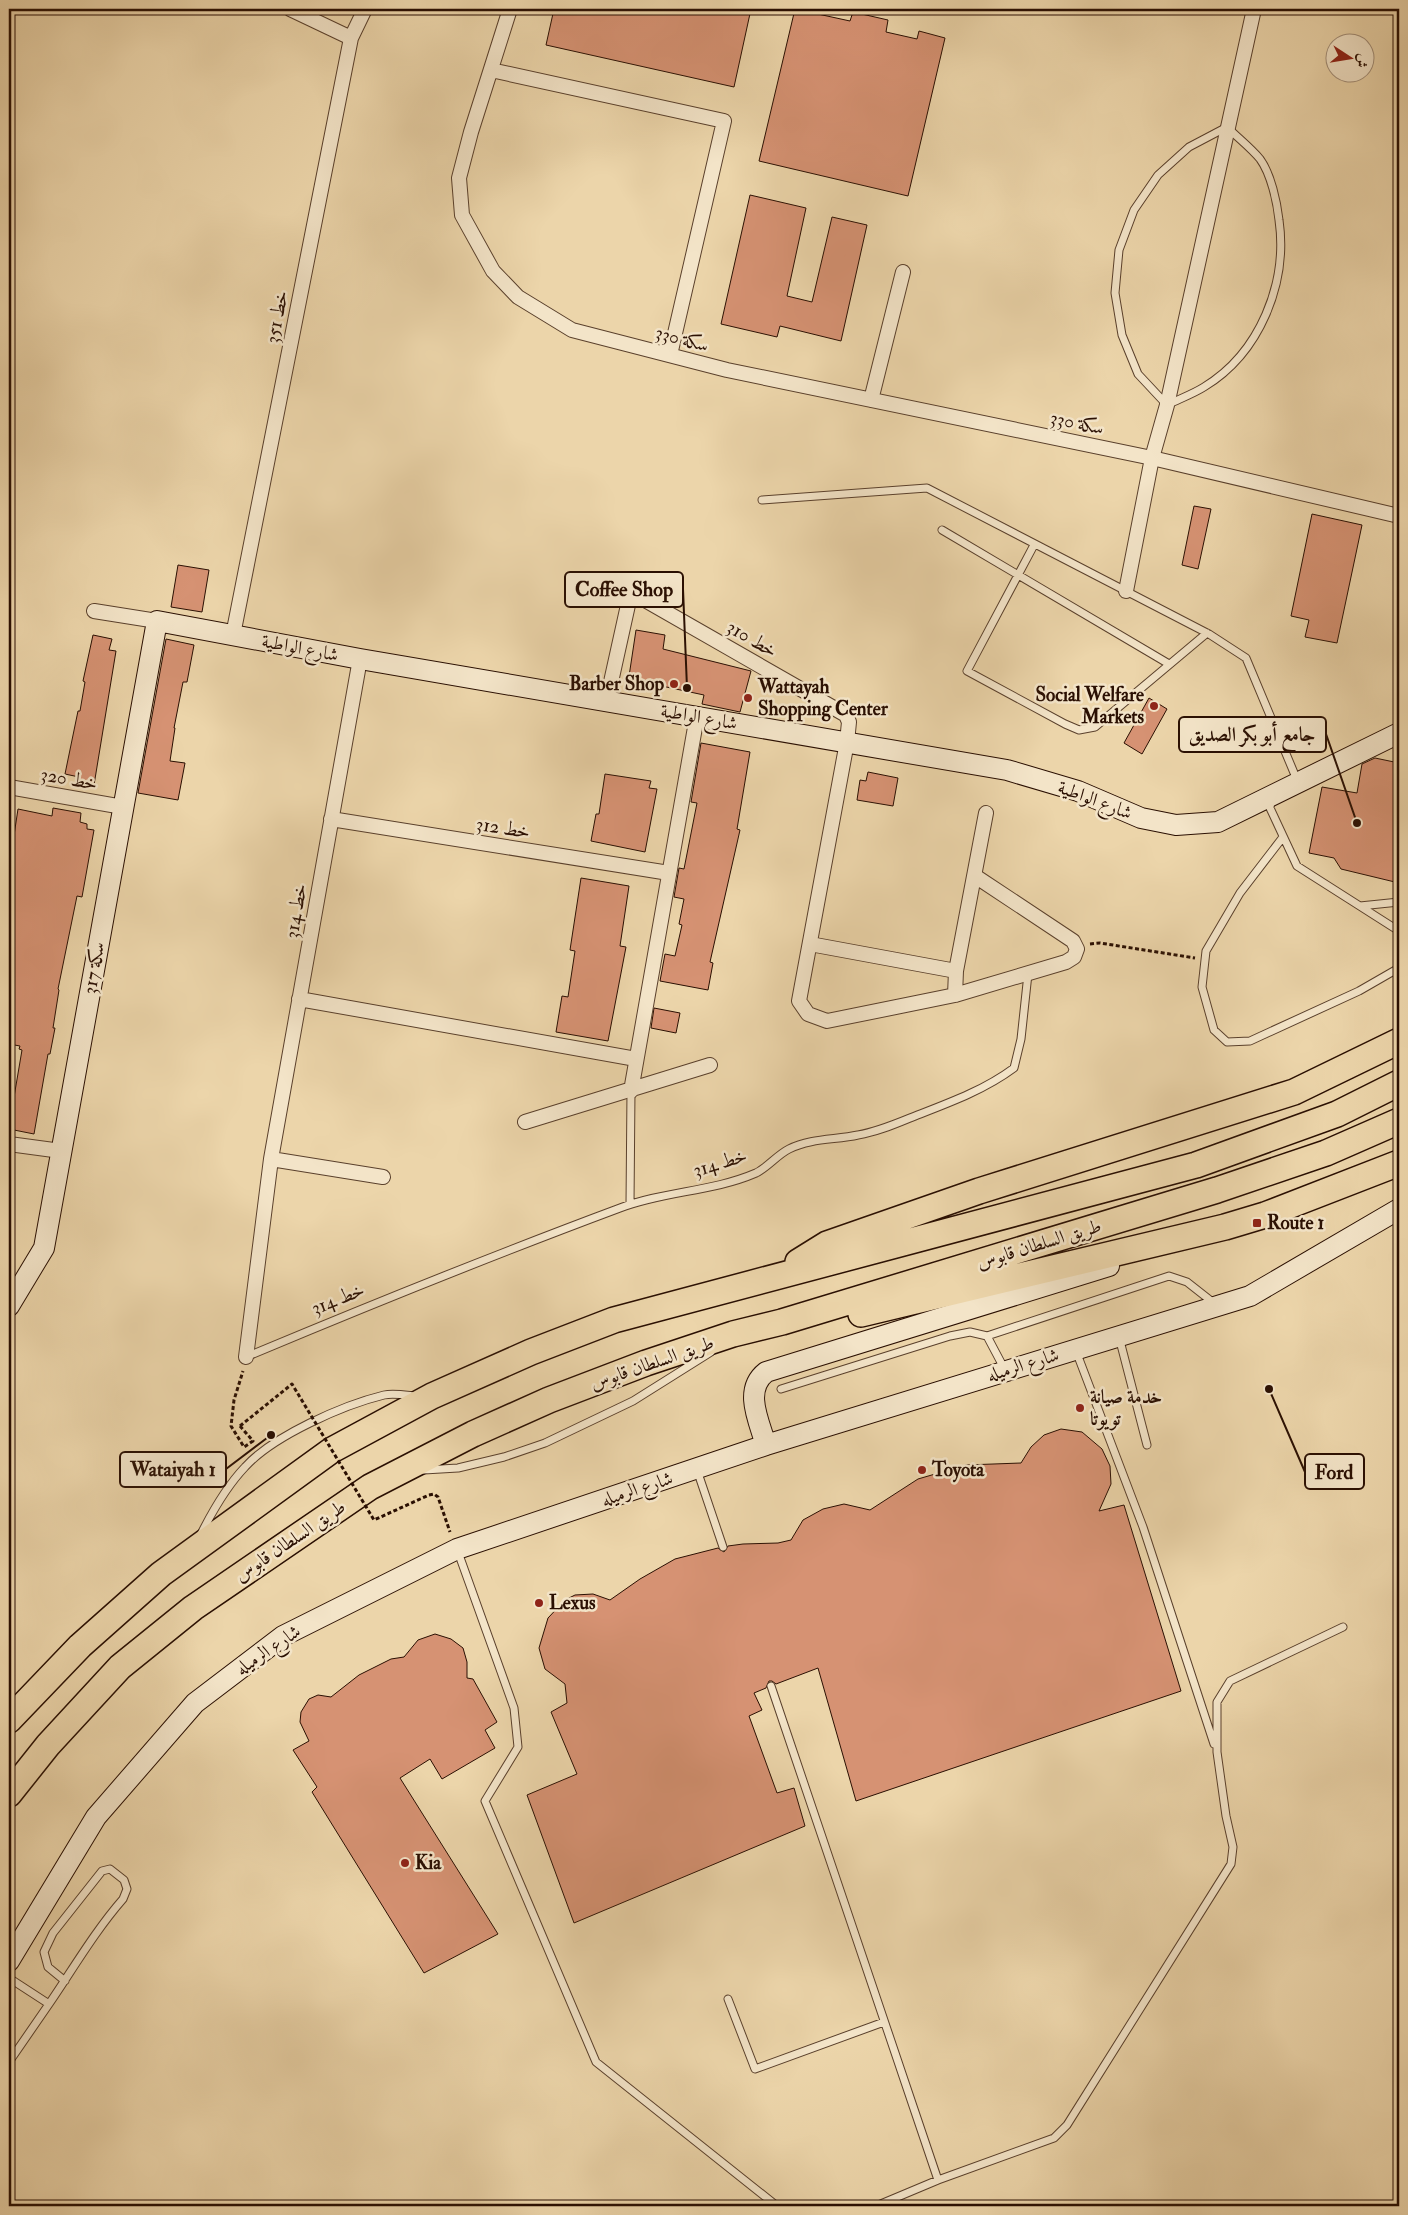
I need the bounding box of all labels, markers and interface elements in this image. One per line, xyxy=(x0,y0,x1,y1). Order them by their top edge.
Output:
north arrow xyxy=(1326,32,1376,82)
text: ش xyxy=(1352,52,1372,69)
street label: خط 351 xyxy=(260,289,294,345)
street label: سكة 330 xyxy=(653,320,711,358)
street label: سكة 330 xyxy=(1048,406,1106,440)
callout: Coffee Shop xyxy=(565,572,683,607)
text: Coffee Shop xyxy=(575,577,673,603)
street label: خط 310 xyxy=(722,615,782,663)
street label: شارع الواطية xyxy=(259,629,340,670)
place label: Barber Shop xyxy=(569,672,664,697)
place label: Wattayah Shopping Center xyxy=(757,675,889,722)
marker: Barber Shop xyxy=(668,678,680,690)
place label: Social Welfare Markets xyxy=(1036,683,1144,729)
marker: Wattayah Shopping Center xyxy=(742,692,754,704)
street label: شارع الواطية xyxy=(658,698,739,739)
marker: Social Welfare Markets xyxy=(1148,700,1160,712)
callout: جامع أبو بكر الصديق xyxy=(1179,717,1326,752)
text: جامع أبو بكر الصديق xyxy=(1188,721,1316,753)
street label: خط 320 xyxy=(39,762,99,796)
street label: شارع الواطية xyxy=(1053,775,1136,828)
street label: خط 312 xyxy=(474,812,532,844)
street label: خط 314 xyxy=(279,882,313,940)
street label: سكة 317 xyxy=(78,940,110,996)
street label: خط 314 xyxy=(690,1143,750,1183)
place label: Route 1 xyxy=(1267,1211,1324,1235)
street label: طريق السلطان قابوس xyxy=(974,1214,1104,1274)
marker: Route 1 xyxy=(1251,1217,1263,1229)
street label: خط 314 xyxy=(308,1278,368,1320)
street label: طريق السلطان قابوس xyxy=(587,1331,717,1395)
street label: شارع الرميله xyxy=(984,1343,1063,1390)
place label: خدمة صيانة تويوتا xyxy=(1090,1385,1162,1431)
marker: خدمة صيانة تويوتا xyxy=(1074,1402,1086,1414)
callout: Wataiyah 1 xyxy=(120,1452,226,1487)
callout: Ford xyxy=(1305,1454,1364,1489)
text: Wataiyah 1 xyxy=(129,1457,216,1483)
place label: Toyota xyxy=(931,1458,985,1483)
text: Ford xyxy=(1315,1460,1354,1485)
marker: Toyota xyxy=(916,1464,928,1476)
street label: شارع الرميله xyxy=(598,1466,677,1515)
street label: طريق السلطان قابوس xyxy=(230,1495,350,1587)
place label: Lexus xyxy=(549,1591,596,1615)
marker: Lexus xyxy=(533,1597,545,1609)
street label: شارع الرميله xyxy=(231,1619,307,1683)
place label: Kia xyxy=(415,1851,442,1875)
marker: Kia xyxy=(399,1857,411,1869)

